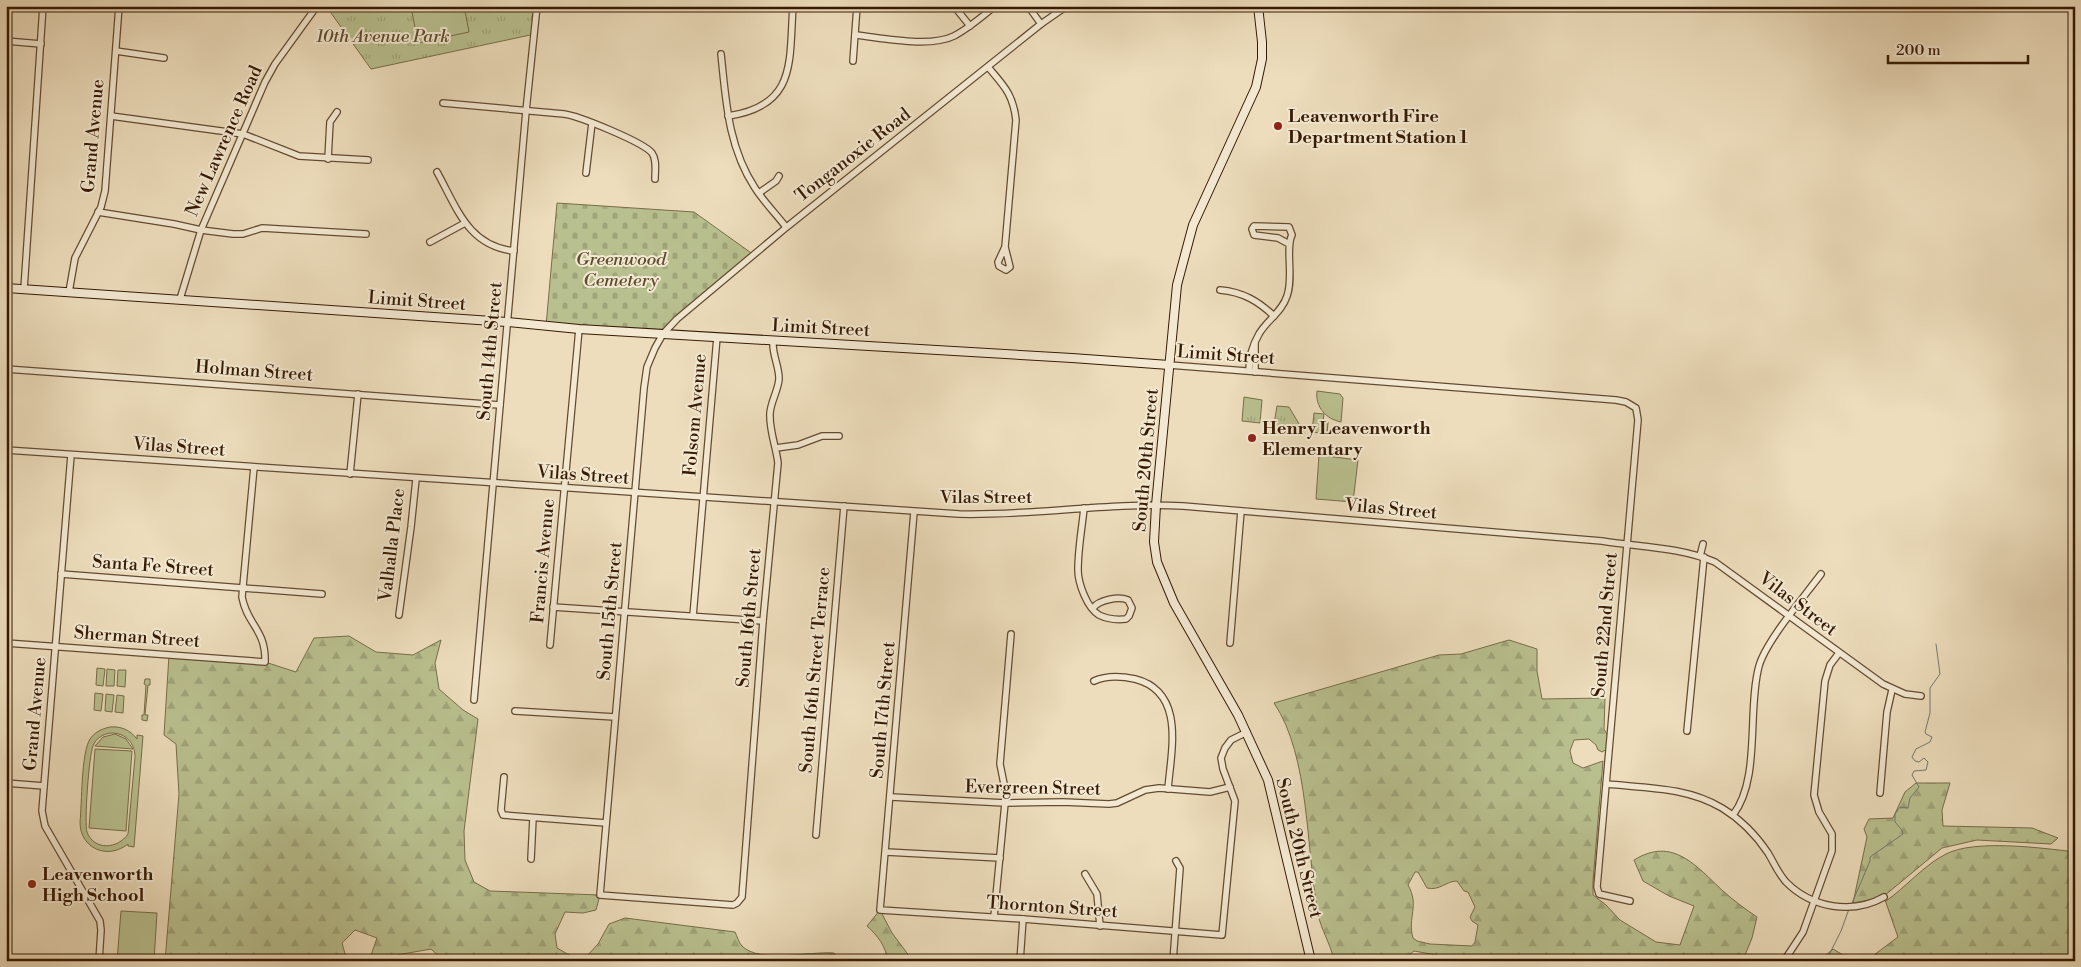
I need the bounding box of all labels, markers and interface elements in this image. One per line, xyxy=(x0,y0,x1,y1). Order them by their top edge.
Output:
park label: 10th Avenue Park xyxy=(316,25,450,48)
scale bar xyxy=(1888,32,2028,64)
text: 200 m xyxy=(1896,41,1941,60)
street label: New Lawrence Road xyxy=(180,61,268,220)
street label: Grand Avenue xyxy=(77,78,109,194)
street label: Tonganoxie Road xyxy=(791,102,916,207)
place label: Leavenworth Fire Department Station 1 xyxy=(1288,105,1468,149)
marker: Leavenworth Fire Department Station 1 xyxy=(1272,120,1284,132)
park label: Greenwood Cemetery xyxy=(576,248,667,292)
street label: South 14th Street xyxy=(472,280,508,421)
street label: Limit Street xyxy=(367,286,467,316)
street label: Limit Street xyxy=(771,314,871,342)
street label: Limit Street xyxy=(1176,340,1276,370)
street label: Folsom Avenue xyxy=(678,353,712,477)
street label: Holman Street xyxy=(194,355,314,387)
street label: South 20th Street xyxy=(1128,387,1164,533)
place label: Henry Leavenworth Elementary xyxy=(1262,417,1431,461)
street label: Vilas Street xyxy=(131,432,227,462)
marker: Henry Leavenworth Elementary xyxy=(1246,432,1258,444)
street label: Vilas Street xyxy=(535,460,631,490)
street label: Vilas Street xyxy=(939,486,1033,509)
street label: Valhalla Place xyxy=(374,487,410,604)
street label: Vilas Street xyxy=(1343,493,1439,525)
street label: Francis Avenue xyxy=(526,498,560,624)
street label: South 15th Street xyxy=(592,540,628,681)
street label: South 16th Street xyxy=(731,547,767,689)
street label: Santa Fe Street xyxy=(91,550,215,582)
street label: South 22nd Street xyxy=(1587,551,1623,699)
street label: South 16th Street Terrace xyxy=(795,566,835,774)
street label: Vilas Street xyxy=(1753,566,1842,641)
street label: Sherman Street xyxy=(73,621,202,653)
street label: South 17th Street xyxy=(866,640,901,780)
street label: Grand Avenue xyxy=(19,656,51,772)
street label: Evergreen Street xyxy=(965,775,1102,801)
street label: South 20th Street xyxy=(1270,775,1328,921)
place label: Leavenworth High School xyxy=(42,863,154,907)
marker: Leavenworth High School xyxy=(26,878,38,890)
street label: Thornton Street xyxy=(986,891,1119,923)

